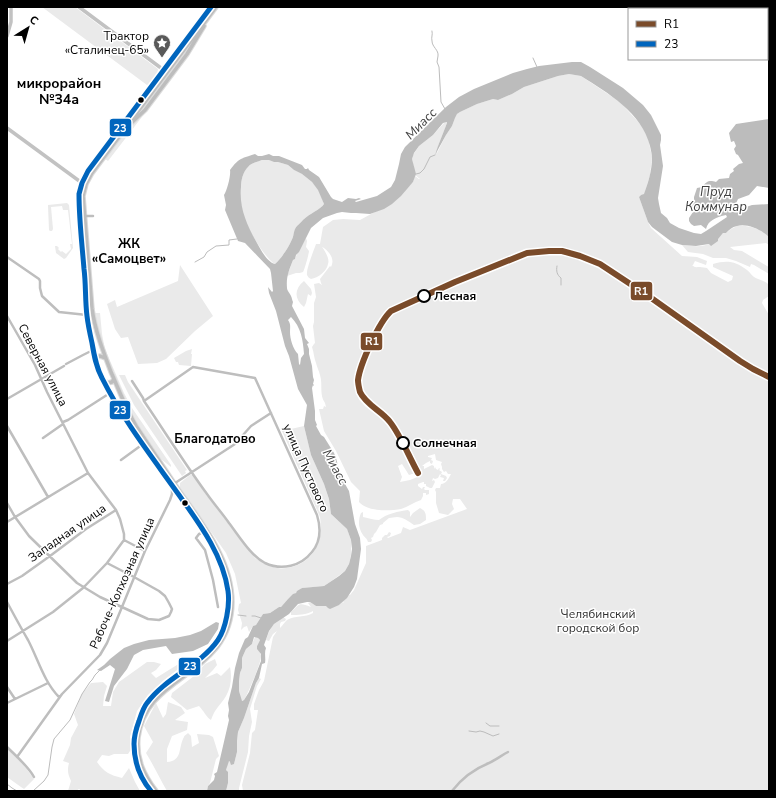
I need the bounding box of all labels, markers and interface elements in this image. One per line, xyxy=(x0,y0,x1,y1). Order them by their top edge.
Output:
north arrow xyxy=(8,8,48,48)
legend xyxy=(628,8,768,60)
text: С xyxy=(26,12,42,29)
text: R1 xyxy=(664,16,679,32)
place label: Трактор «Сталинец-65» xyxy=(65,28,149,58)
place icon: Трактор «Сталинец-65» xyxy=(152,33,172,58)
text: 23 xyxy=(664,36,678,52)
district label: микрорайон №34а xyxy=(17,74,101,109)
unlabelled marker xyxy=(136,95,146,105)
water label: Миасс xyxy=(401,104,441,144)
line badge: 23 xyxy=(109,118,132,137)
text: 23 xyxy=(113,121,127,136)
water label: Пруд Коммунар xyxy=(685,183,747,216)
district label: ЖК «Самоцвет» xyxy=(92,235,166,268)
line badge: R1 xyxy=(630,281,653,301)
text: R1 xyxy=(634,284,648,299)
place label: Лесная xyxy=(434,288,476,304)
marker: Лесная xyxy=(417,289,431,303)
street label: Северная улица xyxy=(15,321,71,409)
line badge: R1 xyxy=(360,332,383,351)
text: R1 xyxy=(365,334,379,349)
line badge: 23 xyxy=(109,400,131,420)
text: 23 xyxy=(113,403,127,418)
street label: улица Пустового xyxy=(279,421,333,515)
district label: Благодатово xyxy=(174,430,256,448)
place label: Солнечная xyxy=(413,435,477,451)
marker: Солнечная xyxy=(396,436,410,450)
water label: Миасс xyxy=(318,446,352,489)
unlabelled marker xyxy=(180,498,190,508)
street label: Западная улица xyxy=(25,500,109,566)
street label: Рабоче-Колхозная улица xyxy=(86,515,158,651)
park label: Челябинский городской бор xyxy=(557,606,639,636)
line badge: 23 xyxy=(178,657,201,676)
text: 23 xyxy=(183,659,197,674)

